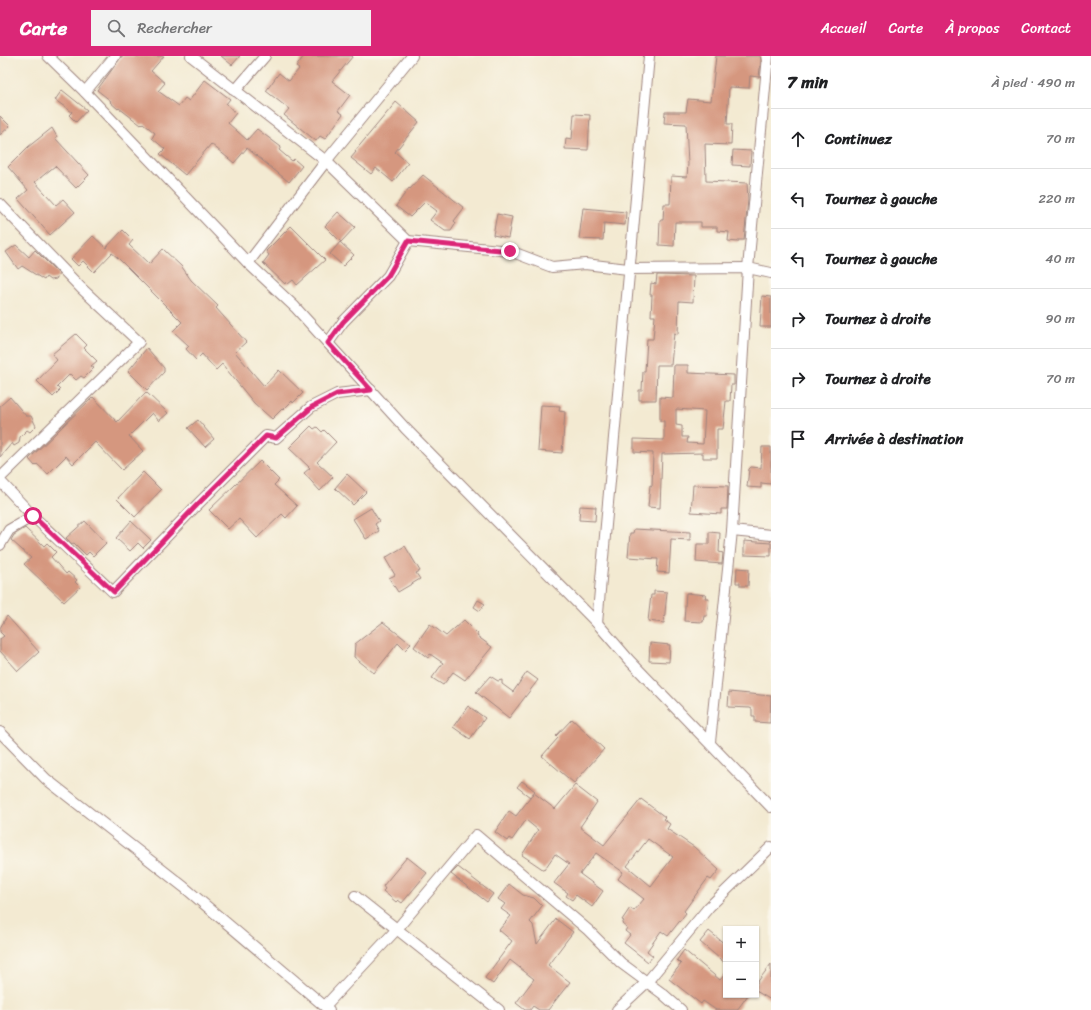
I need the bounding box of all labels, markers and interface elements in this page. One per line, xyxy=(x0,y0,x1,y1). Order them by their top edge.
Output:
search box xyxy=(91,10,371,46)
text: Carte xyxy=(20,12,67,45)
text: Rechercher xyxy=(137,15,212,41)
text: Accueil xyxy=(821,16,867,41)
text: Carte xyxy=(889,16,923,41)
text: À propos xyxy=(945,16,999,41)
text: Contact xyxy=(1021,16,1071,41)
icon: search xyxy=(105,17,127,39)
text: 7 min xyxy=(787,67,828,97)
text: À pied · 490 m xyxy=(991,71,1075,94)
text: Continuez xyxy=(825,126,892,152)
text: 70 m xyxy=(1046,127,1075,150)
icon: ahead xyxy=(787,128,809,150)
text: Tournez à gauche xyxy=(825,186,937,212)
text: 220 m xyxy=(1038,187,1075,210)
icon: left xyxy=(787,188,809,210)
route end xyxy=(501,242,519,260)
text: Tournez à gauche xyxy=(825,246,937,272)
text: 40 m xyxy=(1045,247,1075,270)
icon: left xyxy=(787,248,809,270)
text: Tournez à droite xyxy=(825,306,931,332)
text: 90 m xyxy=(1045,307,1075,330)
icon: right xyxy=(787,308,809,330)
text: Tournez à droite xyxy=(825,366,931,392)
text: 70 m xyxy=(1046,367,1075,390)
icon: right xyxy=(787,368,809,390)
text: Arrivée à destination xyxy=(825,426,963,452)
icon: arrive xyxy=(787,428,809,450)
route start xyxy=(24,507,42,525)
map controls xyxy=(723,926,759,998)
button: + xyxy=(723,926,759,962)
button: − xyxy=(723,962,759,998)

